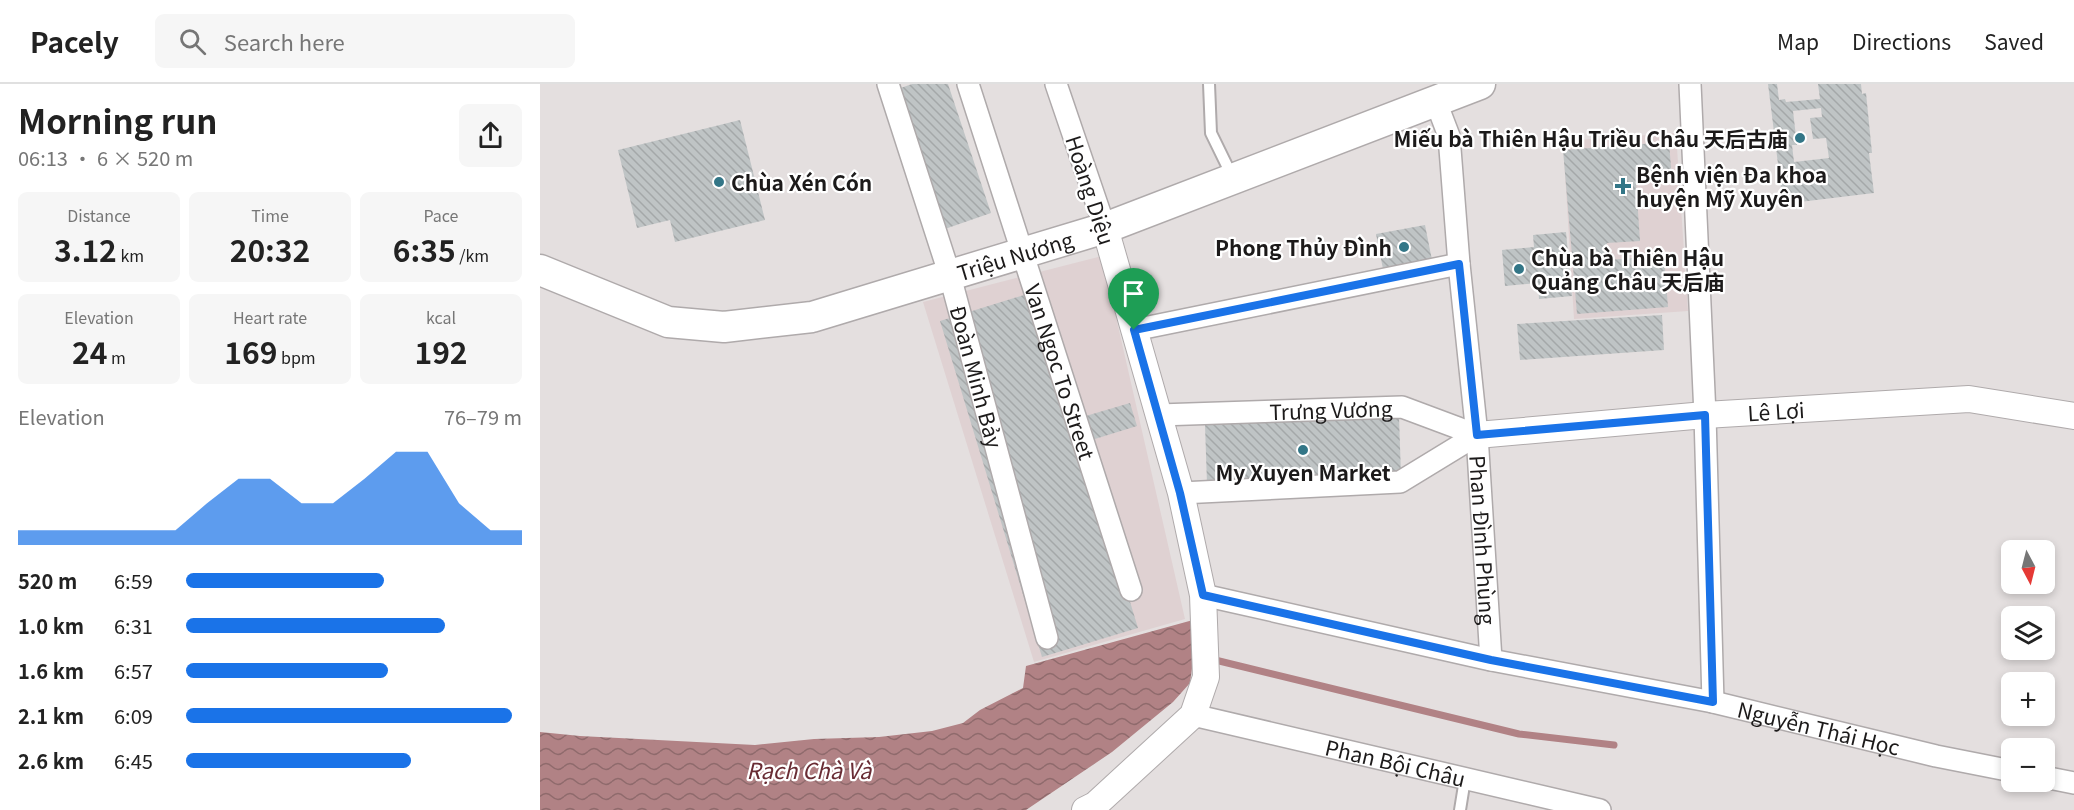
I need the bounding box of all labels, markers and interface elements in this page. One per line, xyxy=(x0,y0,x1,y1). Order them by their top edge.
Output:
search box xyxy=(155,14,575,68)
text: Pacely xyxy=(30,21,119,61)
icon: search xyxy=(176,25,209,58)
text: Search here xyxy=(224,25,345,57)
text: Map xyxy=(1777,26,1819,56)
text: Directions xyxy=(1852,26,1951,56)
text: Saved xyxy=(1984,26,2044,56)
text: Morning run xyxy=(18,96,217,144)
button: share xyxy=(459,104,522,167)
place label: Miếu bà Thiên Hậu Triều Châu 天后古庙 xyxy=(1394,123,1788,153)
street label: Hoàng Diệu xyxy=(1059,131,1123,249)
marker: Miếu bà Thiên Hậu Triều Châu 天后古庙 xyxy=(1793,131,1807,145)
text: 06:13 · 6 × 520 m xyxy=(18,143,193,172)
place label: Bệnh viện Đa khoa huyện Mỹ Xuyên xyxy=(1636,159,1827,213)
place label: Chùa Xén Cón xyxy=(731,167,872,197)
marker: Chùa Xén Cón xyxy=(712,175,726,189)
marker: Bệnh viện Đa khoa huyện Mỹ Xuyên xyxy=(1614,177,1632,195)
text: Distance xyxy=(67,203,131,227)
text: Time xyxy=(251,203,289,227)
text: Pace xyxy=(424,203,458,227)
street label: Triệu Nương xyxy=(953,224,1077,287)
text: 3.12 xyxy=(54,227,117,271)
text: 20:32 xyxy=(230,227,310,271)
text: 6:35 xyxy=(393,227,456,271)
place label: Phong Thủy Đình xyxy=(1215,232,1392,262)
marker: Phong Thủy Đình xyxy=(1397,240,1411,254)
place label: Chùa bà Thiên Hậu Quảng Châu 天后庙 xyxy=(1531,242,1725,296)
text: km xyxy=(117,243,144,267)
text: /km xyxy=(456,243,489,267)
marker: Chùa bà Thiên Hậu Quảng Châu 天后庙 xyxy=(1512,262,1526,276)
pin xyxy=(1108,268,1159,330)
icon: arrive xyxy=(1117,277,1150,310)
street label: Van Ngoc To Street xyxy=(1018,280,1103,463)
street label: Đoàn Minh Bảy xyxy=(944,302,1010,451)
text: Elevation xyxy=(64,305,134,329)
text: Heart rate xyxy=(233,305,307,329)
text: kcal xyxy=(426,305,456,329)
text: 24 xyxy=(72,329,108,373)
text: 169 xyxy=(224,329,277,373)
text: 192 xyxy=(414,329,468,373)
text: m xyxy=(108,345,126,369)
text: bpm xyxy=(277,345,316,369)
street label: Trưng Vương xyxy=(1269,392,1393,426)
street label: Lê Lợi xyxy=(1747,394,1805,427)
text: Elevation xyxy=(18,402,105,431)
text: 76–79 m xyxy=(444,402,522,431)
marker: My Xuyen Market xyxy=(1296,443,1310,457)
street label: Phan Đình Phùng xyxy=(1463,454,1504,626)
place label: My Xuyen Market xyxy=(1215,457,1391,487)
north arrow xyxy=(2001,540,2055,594)
map controls xyxy=(2001,540,2055,792)
text: 520 m xyxy=(18,566,77,595)
text: 6:59 xyxy=(114,566,153,595)
button: layers xyxy=(2001,606,2055,660)
text: 1.0 km xyxy=(18,611,84,640)
text: 6:31 xyxy=(114,611,153,640)
text: 1.6 km xyxy=(18,656,84,685)
text: 6:57 xyxy=(114,656,153,685)
button: + xyxy=(2001,672,2055,726)
street label: Nguyễn Thái Học xyxy=(1734,693,1903,762)
text: 2.1 km xyxy=(18,701,84,730)
text: 6:09 xyxy=(114,701,153,730)
street label: Phan Bội Châu xyxy=(1322,731,1469,793)
button: − xyxy=(2001,738,2055,792)
text: 2.6 km xyxy=(18,746,84,775)
text: 6:45 xyxy=(114,746,153,775)
water label: Rạch Chà Và xyxy=(747,753,872,785)

